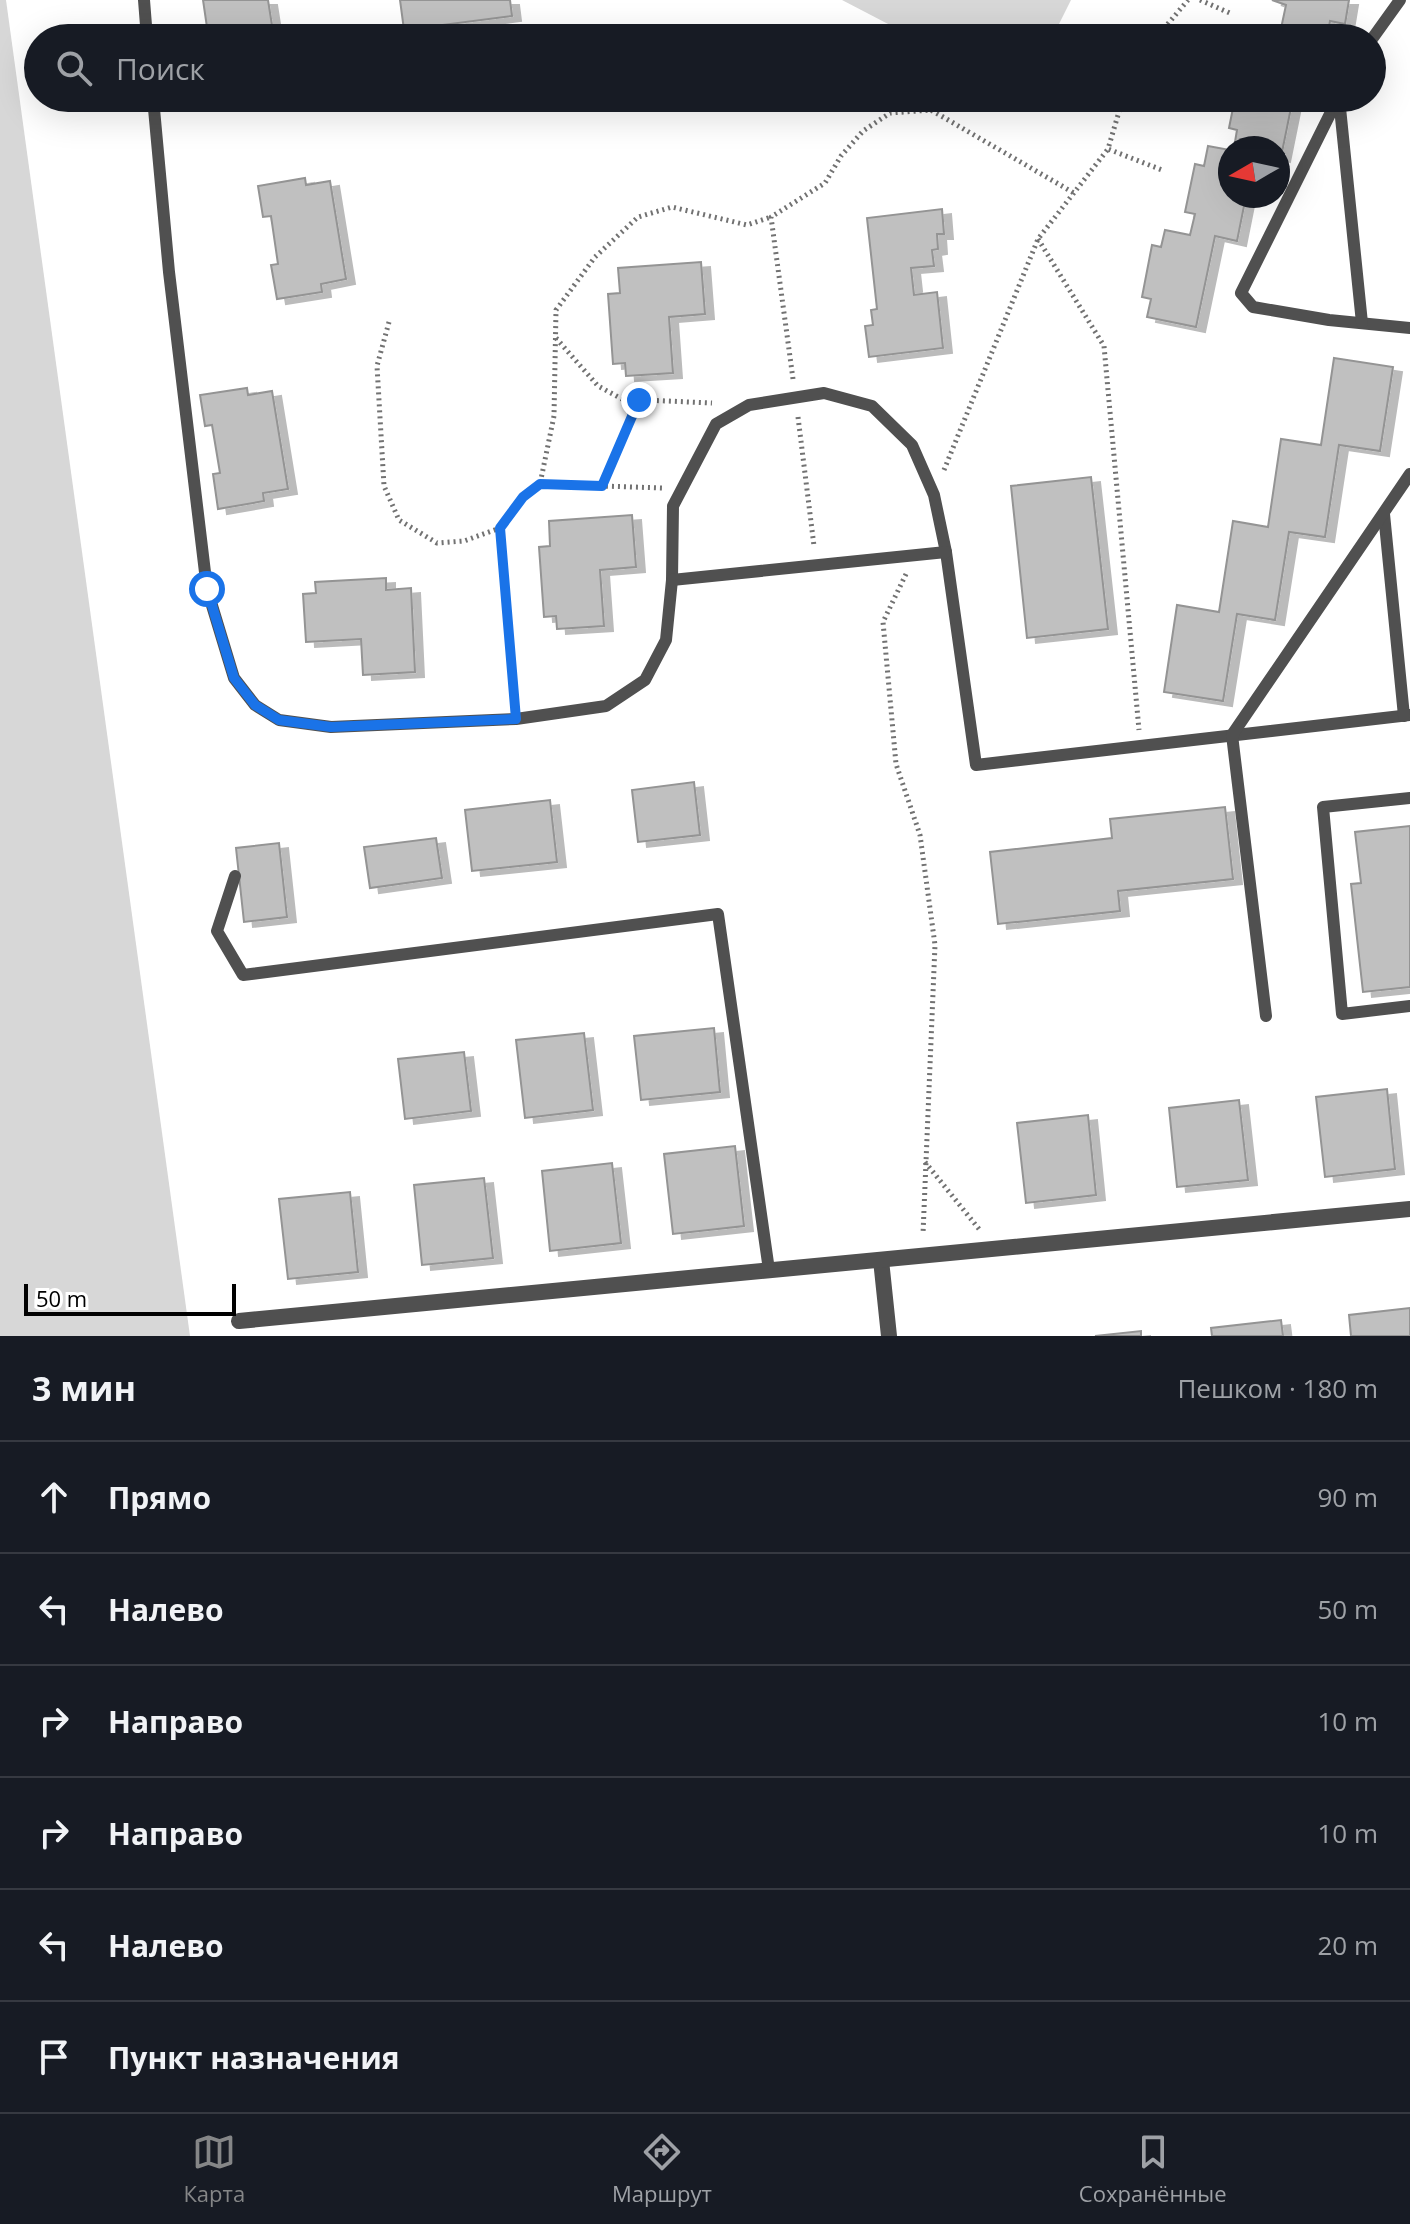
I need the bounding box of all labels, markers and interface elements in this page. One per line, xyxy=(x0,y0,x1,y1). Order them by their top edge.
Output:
search box xyxy=(24,24,1386,112)
icon: search xyxy=(52,46,96,90)
text: Поиск xyxy=(116,48,205,89)
north arrow xyxy=(1218,136,1290,208)
route end xyxy=(621,382,657,418)
route start xyxy=(189,571,225,607)
scale bar xyxy=(24,1280,236,1316)
text: 50 m xyxy=(36,1283,87,1313)
text: 3 мин xyxy=(32,1365,136,1411)
text: Пешком · 180 m xyxy=(1177,1370,1378,1406)
icon: ahead xyxy=(32,1475,76,1519)
text: Прямо xyxy=(108,1477,211,1518)
text: 90 m xyxy=(1317,1479,1378,1515)
icon: left xyxy=(32,1587,76,1631)
text: Налево xyxy=(108,1589,224,1630)
text: 50 m xyxy=(1317,1591,1378,1627)
icon: right xyxy=(32,1699,76,1743)
text: Направо xyxy=(108,1701,243,1742)
text: 10 m xyxy=(1317,1703,1378,1739)
icon: right xyxy=(32,1811,76,1855)
text: Направо xyxy=(108,1813,243,1854)
text: 10 m xyxy=(1317,1815,1378,1851)
icon: left xyxy=(32,1923,76,1967)
text: Налево xyxy=(108,1925,224,1966)
text: 20 m xyxy=(1317,1927,1378,1963)
icon: arrive xyxy=(32,2035,76,2079)
text: Пункт назначения xyxy=(108,2037,400,2078)
tab: Карта xyxy=(183,2130,245,2208)
tab: Маршрут xyxy=(612,2130,712,2208)
tab: Сохранённые xyxy=(1079,2130,1227,2208)

